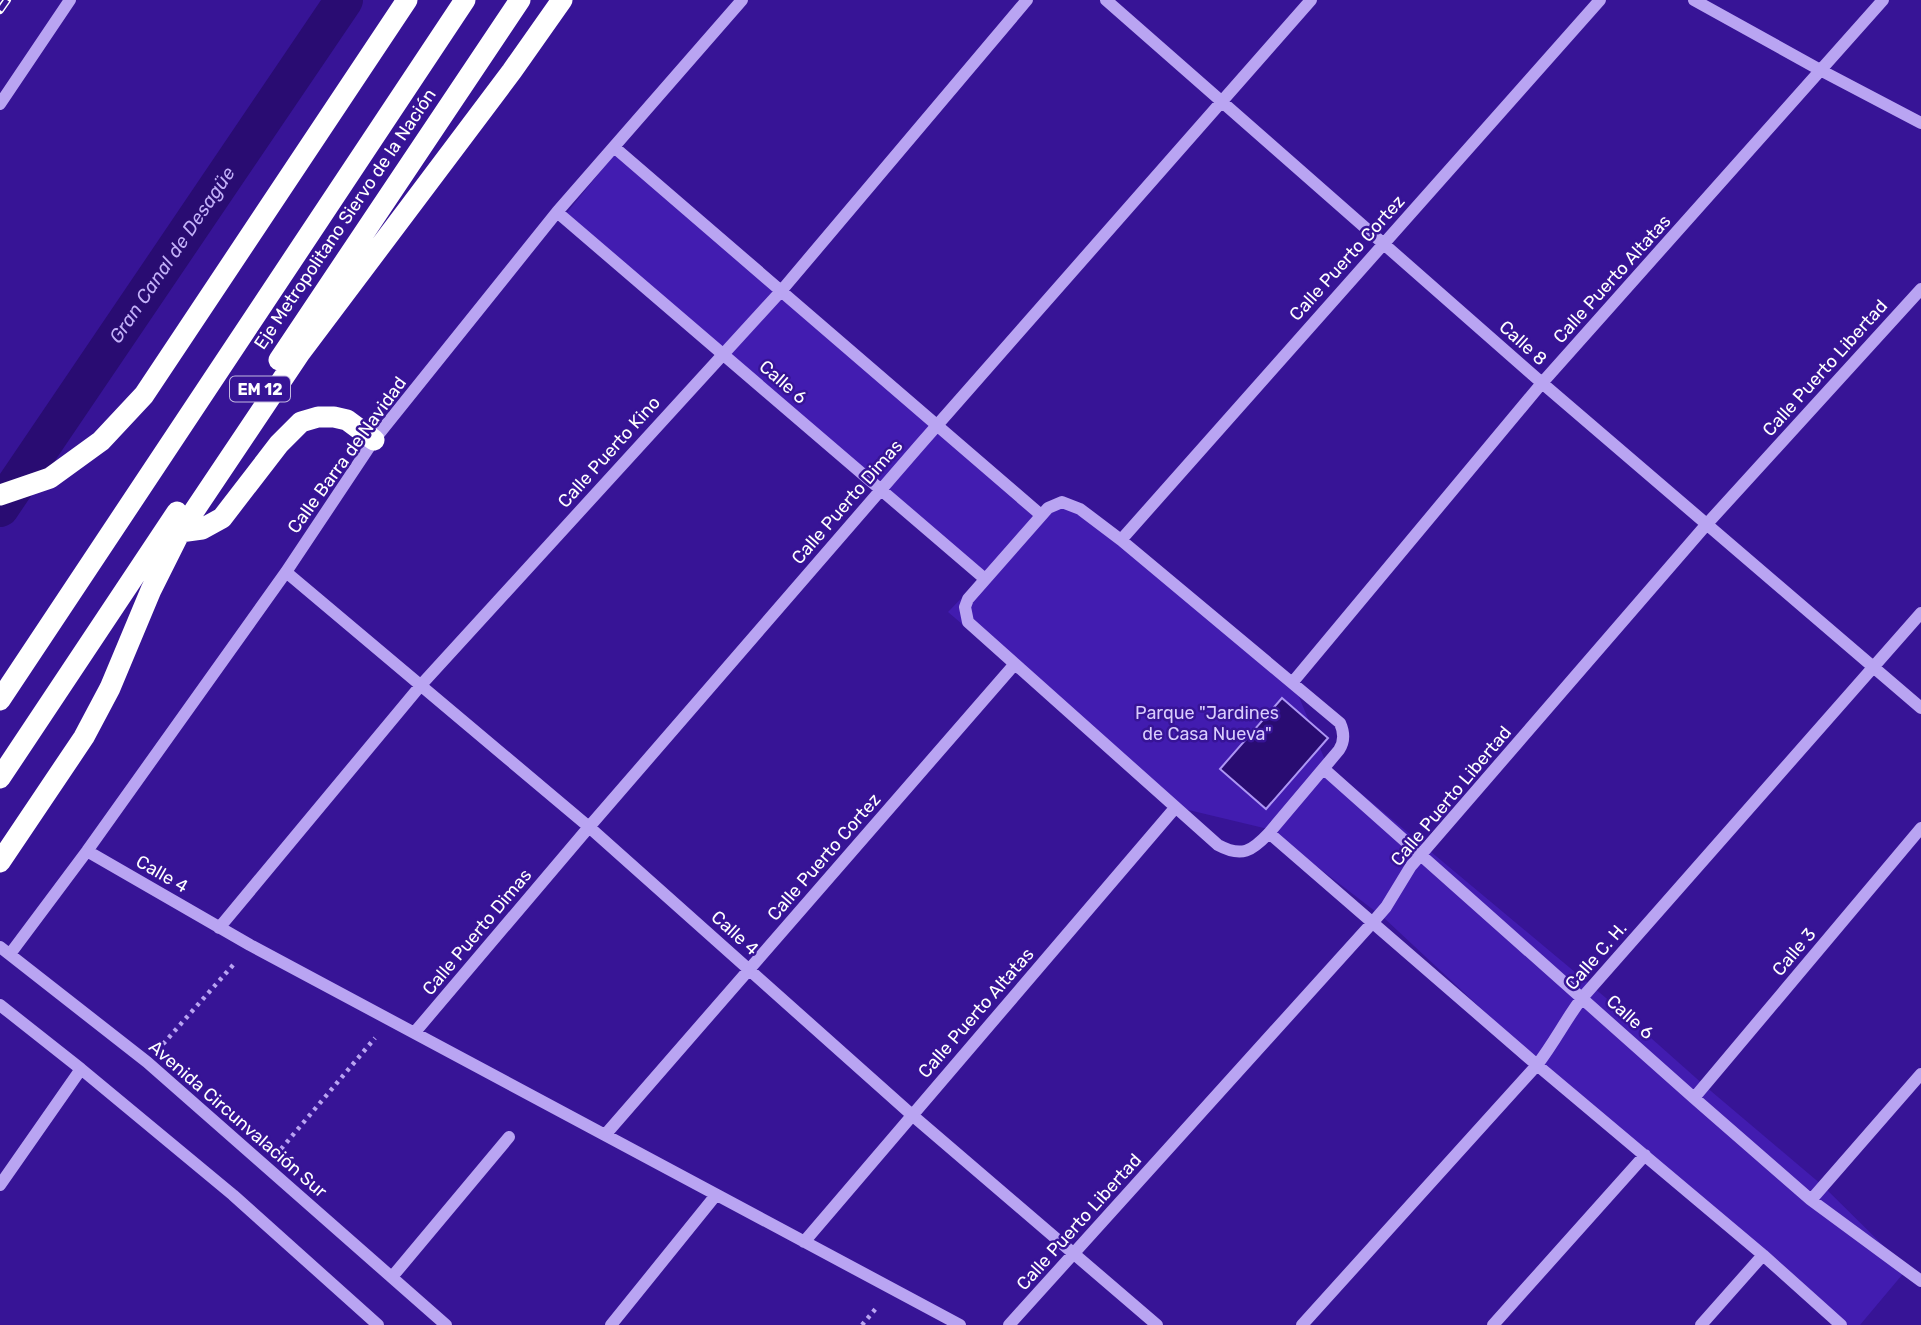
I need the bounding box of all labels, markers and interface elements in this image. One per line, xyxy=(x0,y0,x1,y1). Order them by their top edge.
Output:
street label: Eje Metropolitano Siervo de la Nación xyxy=(249,84,441,354)
water label: Gran Canal de Desagüe xyxy=(104,162,240,347)
street label: Calle Puerto Cortez xyxy=(1285,191,1409,325)
street label: Calle Puerto Altatas xyxy=(1549,210,1675,348)
street label: Calle Puerto Libertad xyxy=(1758,295,1892,441)
street label: Calle 8 xyxy=(1495,316,1551,370)
street label: Calle 6 xyxy=(755,355,811,409)
street label: Calle Barra de Navidad xyxy=(283,372,411,538)
road number: EM 12 xyxy=(230,376,290,402)
street label: Calle Puerto Kino xyxy=(553,392,665,512)
street label: Calle Puerto Dimas xyxy=(787,435,907,569)
park label: Parque "Jardines de Casa Nueva" xyxy=(1135,702,1279,745)
street label: Calle Puerto Libertad xyxy=(1386,721,1516,871)
street label: Calle Puerto Cortez xyxy=(763,789,885,925)
street label: Calle 4 xyxy=(132,850,192,898)
street label: Calle Puerto Dimas xyxy=(418,864,536,1000)
street label: Calle 4 xyxy=(707,906,763,960)
street label: Calle C. H. xyxy=(1560,917,1632,995)
street label: Calle 3 xyxy=(1768,923,1820,981)
street label: Calle Puerto Altatas xyxy=(913,943,1039,1083)
street label: Calle 6 xyxy=(1602,990,1658,1044)
street label: Avenida Circunvalación Sur xyxy=(145,1036,332,1202)
street label: Calle Puerto Libertad xyxy=(1012,1149,1146,1295)

